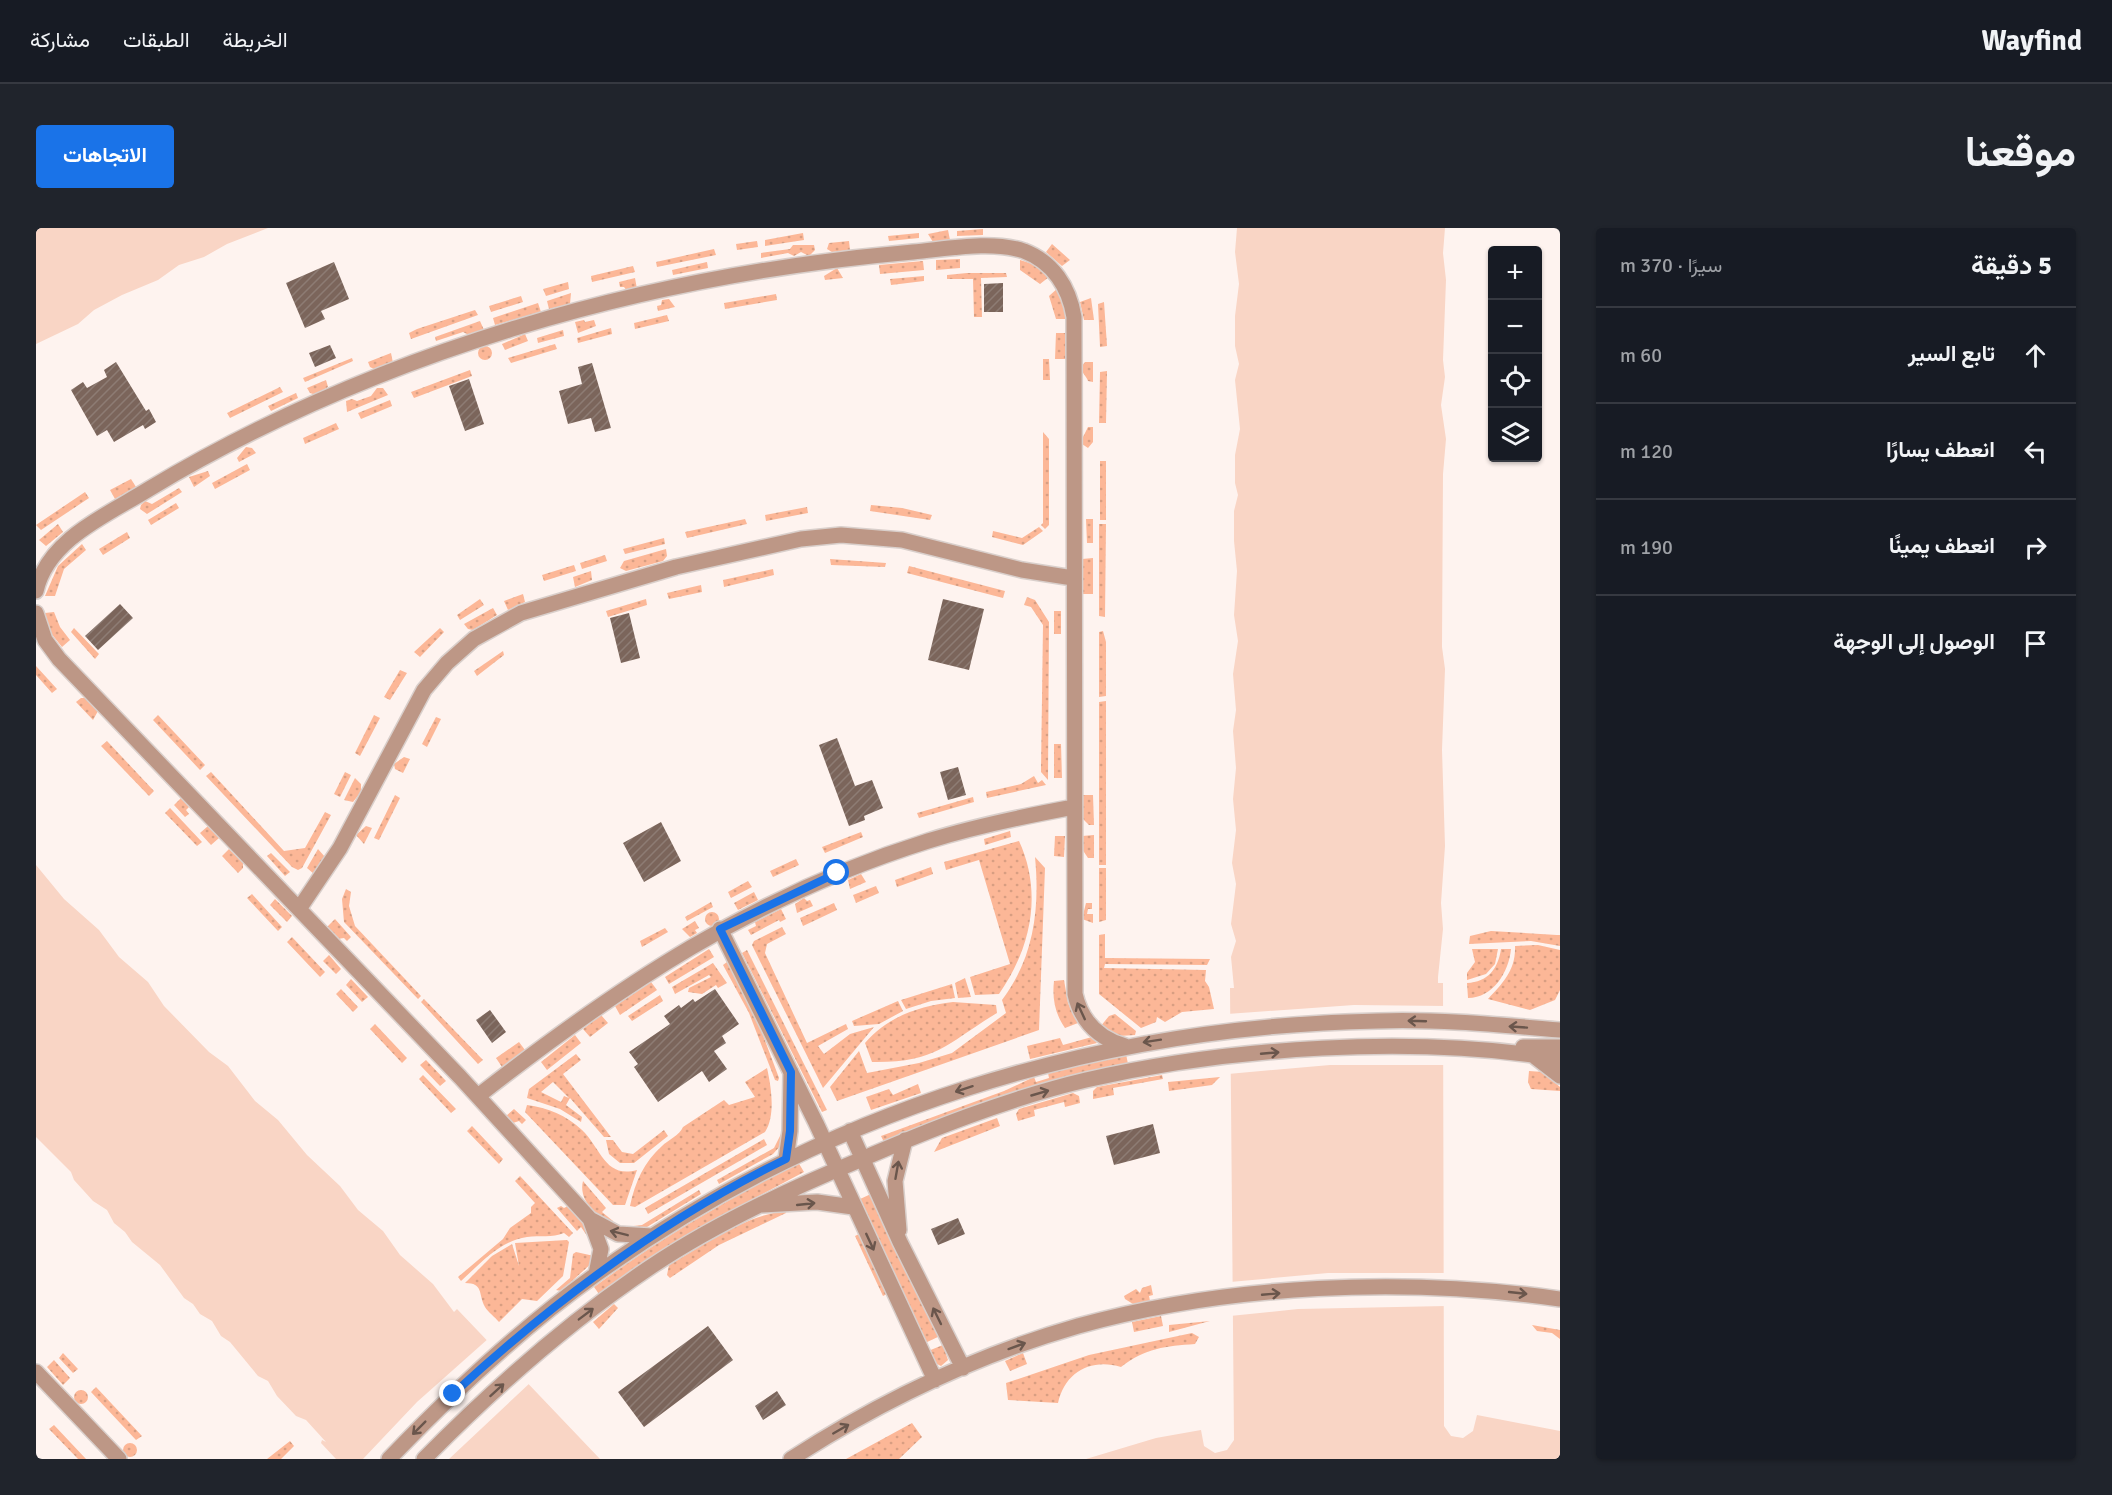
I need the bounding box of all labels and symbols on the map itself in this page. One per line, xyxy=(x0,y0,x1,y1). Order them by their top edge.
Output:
route start xyxy=(823,859,849,885)
one-way arrow xyxy=(1075,1002,1087,1020)
one-way arrow xyxy=(1407,1015,1427,1027)
one-way arrow xyxy=(1508,1021,1528,1032)
one-way arrow xyxy=(1143,1036,1163,1047)
one-way arrow xyxy=(1260,1047,1280,1058)
one-way arrow xyxy=(955,1084,974,1095)
one-way arrow xyxy=(1030,1087,1049,1098)
one-way arrow xyxy=(892,1160,903,1180)
one-way arrow xyxy=(796,1198,816,1209)
one-way arrow xyxy=(610,1226,629,1238)
one-way arrow xyxy=(864,1232,876,1250)
one-way arrow xyxy=(1261,1288,1281,1299)
one-way arrow xyxy=(1508,1288,1528,1299)
one-way arrow xyxy=(578,1307,594,1320)
one-way arrow xyxy=(930,1307,942,1325)
one-way arrow xyxy=(1007,1340,1026,1351)
route end xyxy=(439,1380,465,1406)
one-way arrow xyxy=(489,1383,504,1397)
one-way arrow xyxy=(412,1420,427,1435)
one-way arrow xyxy=(832,1422,849,1434)

